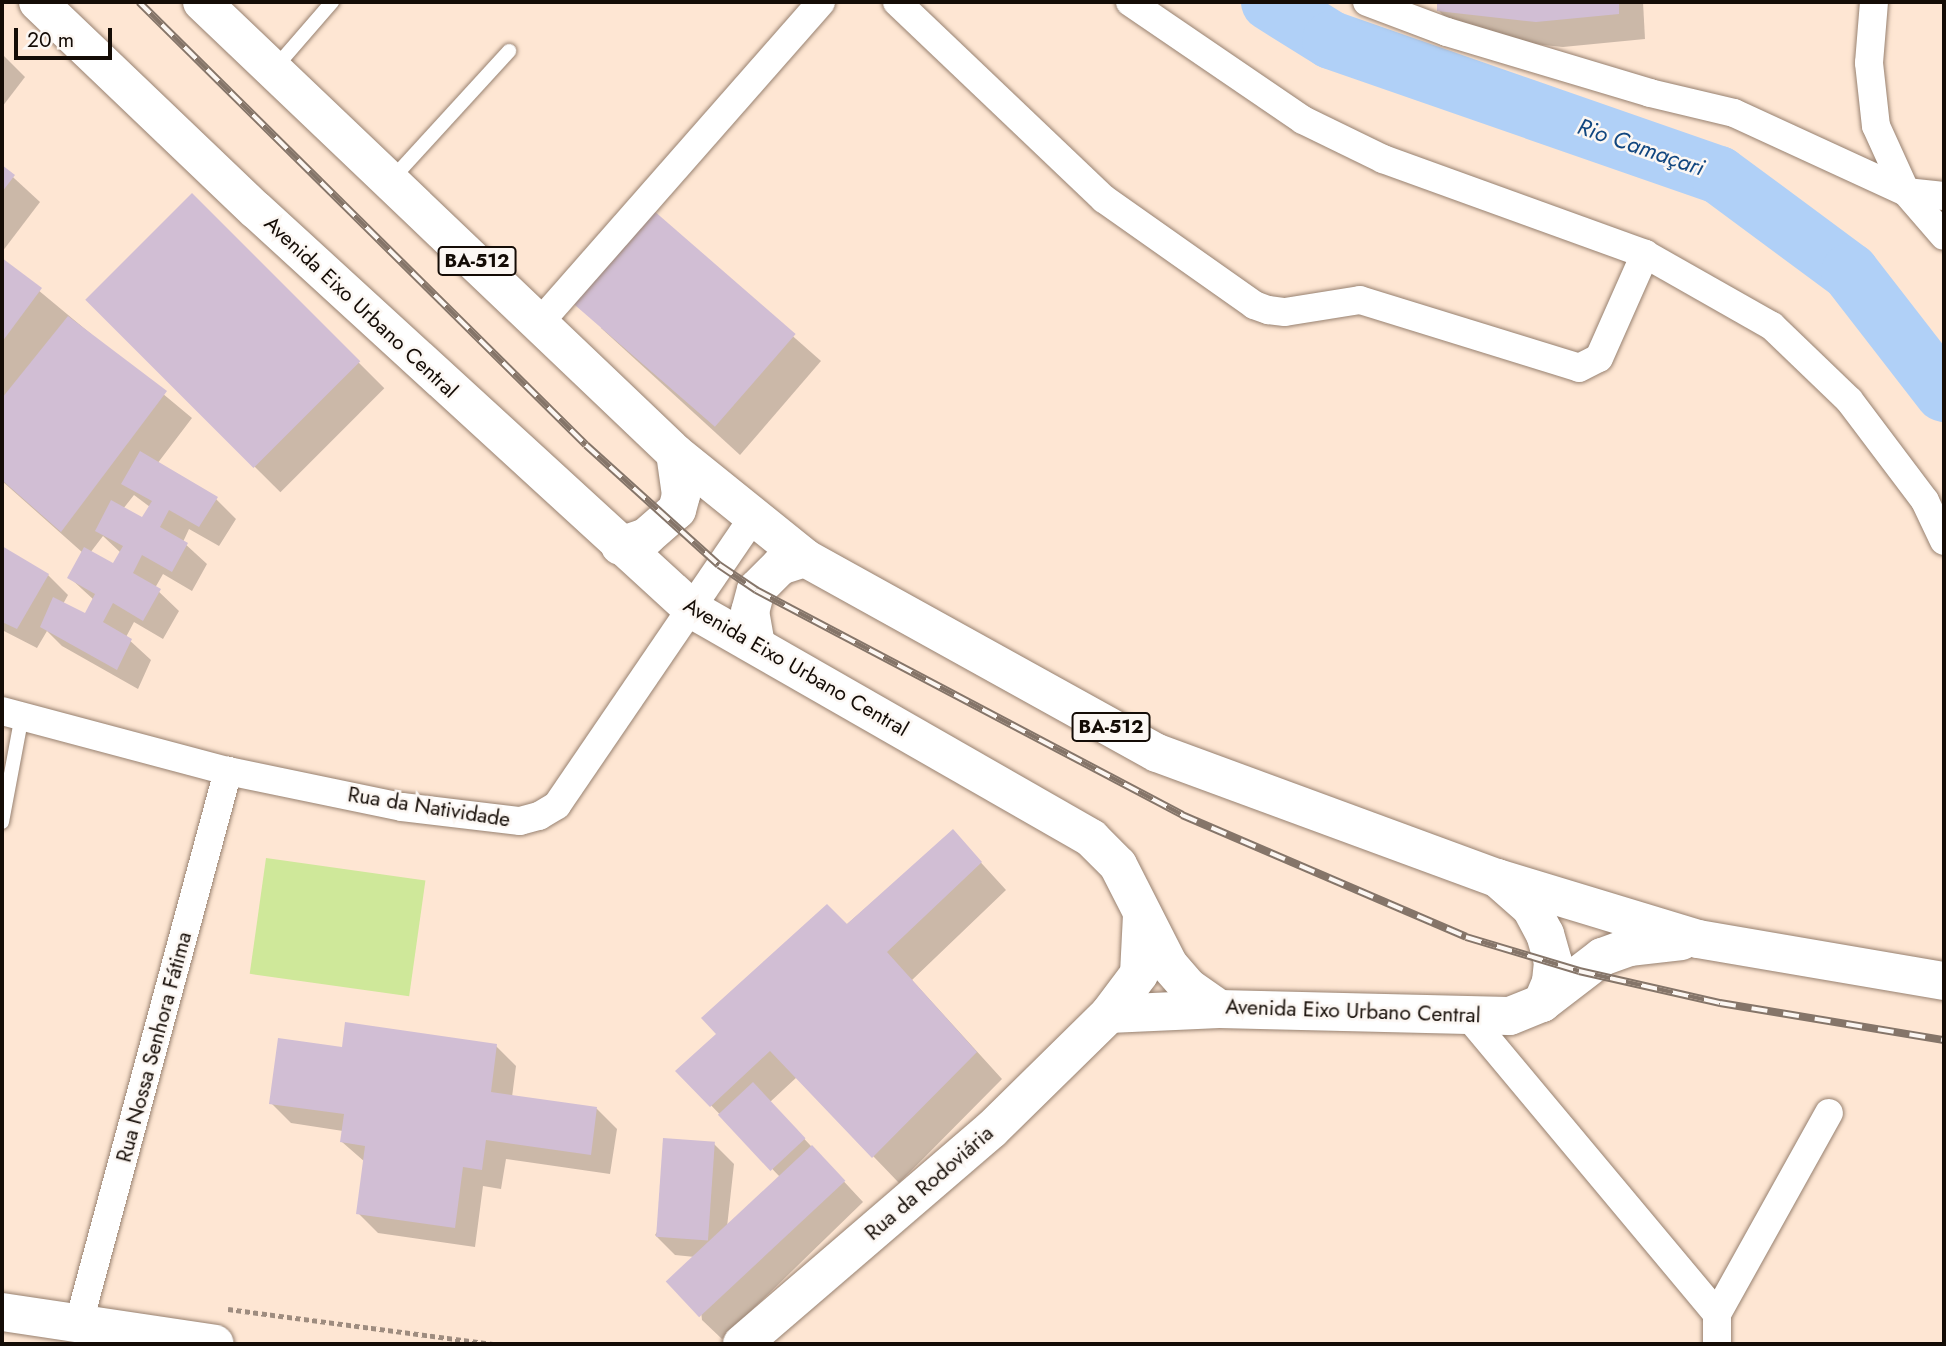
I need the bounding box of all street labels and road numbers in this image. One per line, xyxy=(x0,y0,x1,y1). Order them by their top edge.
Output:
street label: Avenida Eixo Urbano Central xyxy=(259,211,463,403)
road number: BA-512 xyxy=(437,246,517,276)
street label: Avenida Eixo Urbano Central xyxy=(679,592,913,742)
road number: BA-512 xyxy=(1071,712,1151,742)
street label: Rua da Natividade xyxy=(346,782,512,832)
street label: Rua Nossa Senhora Fátima xyxy=(111,929,197,1165)
street label: Avenida Eixo Urbano Central xyxy=(1225,994,1481,1028)
street label: Rua da Rodoviária xyxy=(860,1120,998,1246)

